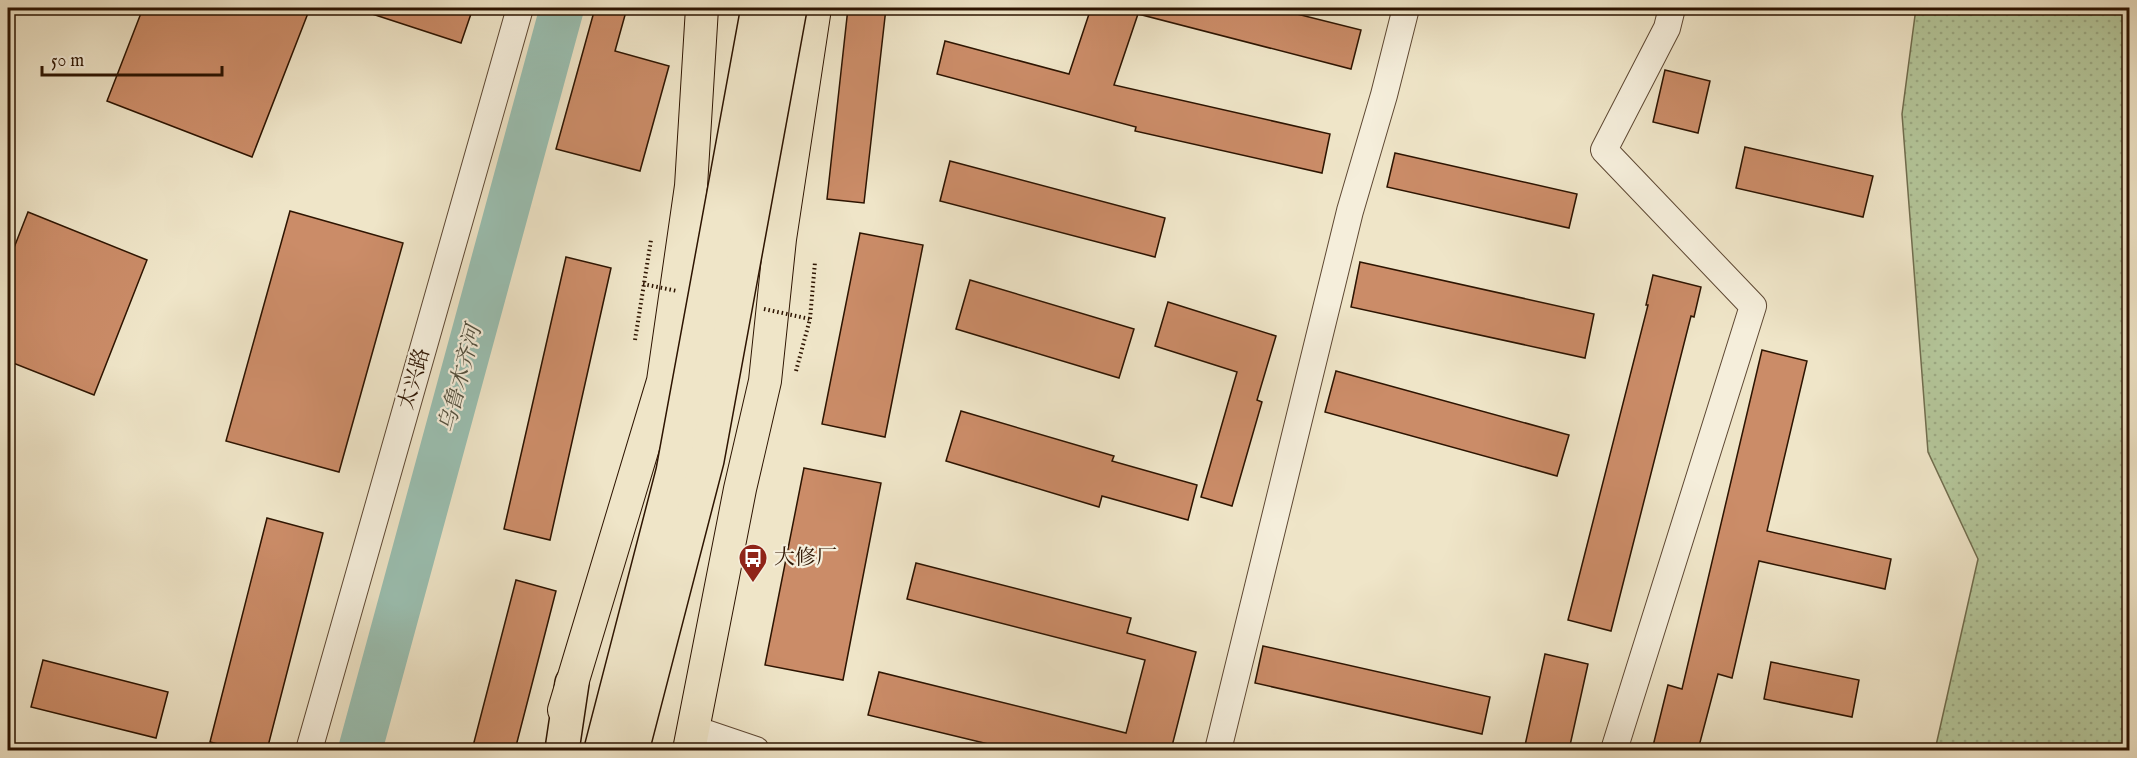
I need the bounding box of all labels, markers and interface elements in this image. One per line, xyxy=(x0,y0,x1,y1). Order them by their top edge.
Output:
scale bar xyxy=(42,39,222,77)
text: 50 m xyxy=(51,50,84,73)
water label: 乌鲁木齐河 xyxy=(433,318,490,436)
street label: 太兴路 xyxy=(393,345,437,413)
bus stop icon: 大修厂 xyxy=(737,542,769,584)
place label: 大修厂 xyxy=(774,545,837,572)

